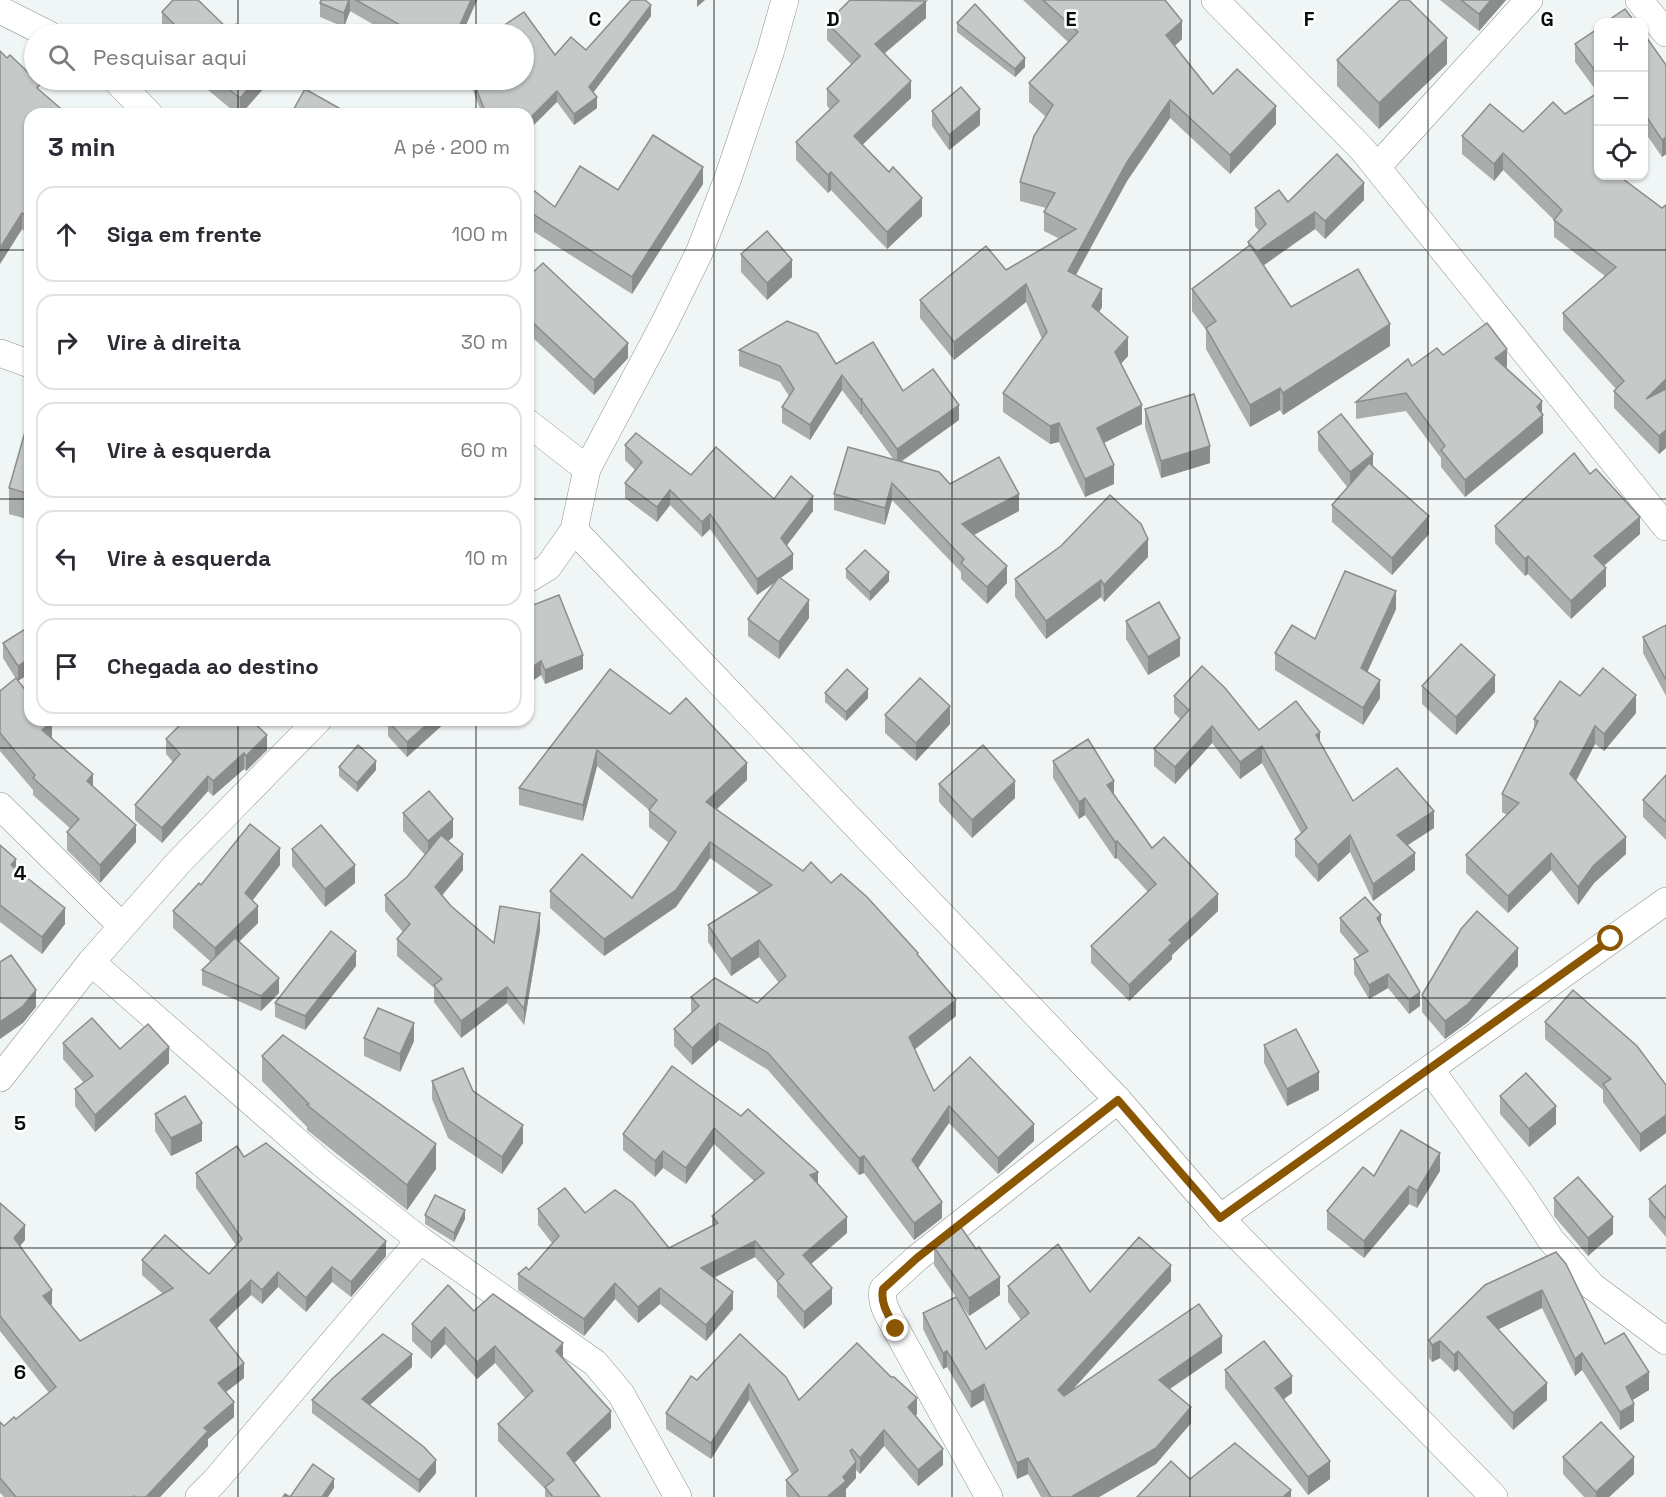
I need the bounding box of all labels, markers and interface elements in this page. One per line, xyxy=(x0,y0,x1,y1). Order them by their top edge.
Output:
text: C xyxy=(589,6,602,32)
text: D xyxy=(826,6,840,32)
text: E xyxy=(1065,6,1077,32)
text: F xyxy=(1304,6,1315,32)
text: G xyxy=(1540,6,1554,32)
map controls xyxy=(1594,18,1648,180)
button: + xyxy=(1594,18,1648,72)
search box xyxy=(24,24,534,90)
icon: search xyxy=(45,41,78,74)
text: Pesquisar aqui xyxy=(93,43,247,71)
button: − xyxy=(1594,72,1648,126)
button: locate xyxy=(1594,126,1648,180)
text: 3 min xyxy=(48,130,116,164)
text: A pé · 200 m xyxy=(394,134,510,160)
icon: ahead xyxy=(50,218,83,251)
text: Siga em frente xyxy=(107,220,262,248)
text: 100 m xyxy=(452,221,508,247)
icon: right xyxy=(50,326,83,359)
text: Vire à direita xyxy=(107,328,241,356)
text: 30 m xyxy=(461,329,508,355)
icon: left xyxy=(50,434,83,467)
text: Vire à esquerda xyxy=(107,436,271,464)
text: 60 m xyxy=(461,437,508,463)
icon: left xyxy=(50,542,83,575)
text: Vire à esquerda xyxy=(107,544,271,572)
text: 10 m xyxy=(464,545,508,571)
icon: arrive xyxy=(50,650,83,683)
text: Chegada ao destino xyxy=(107,652,319,680)
text: 4 xyxy=(14,860,27,886)
route start xyxy=(1597,925,1623,951)
text: 5 xyxy=(14,1110,26,1136)
route end xyxy=(882,1315,908,1341)
text: 6 xyxy=(14,1359,26,1385)

